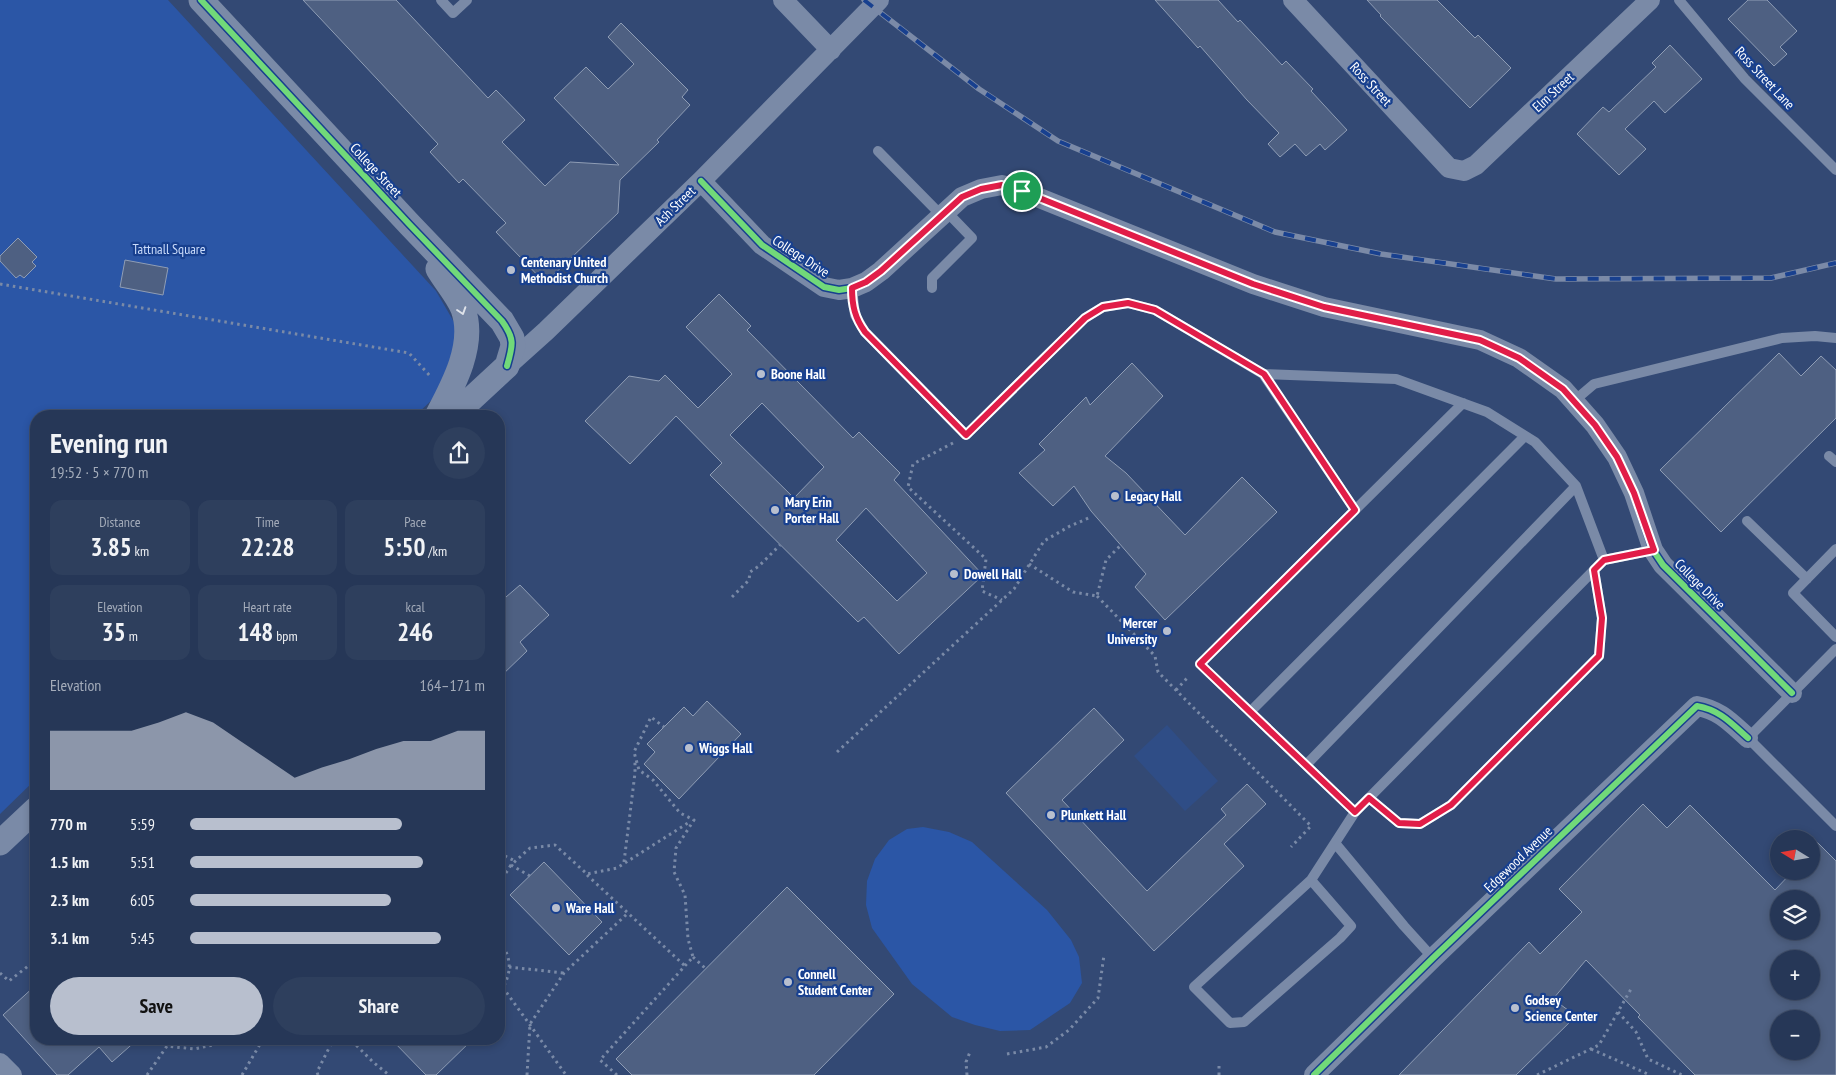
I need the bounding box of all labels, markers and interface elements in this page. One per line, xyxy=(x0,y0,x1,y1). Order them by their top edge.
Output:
street label: Ross Street Lane xyxy=(1731,43,1799,113)
street label: Ross Street xyxy=(1346,58,1396,110)
street label: Elm Street xyxy=(1528,68,1578,116)
street label: College Street xyxy=(346,139,406,201)
pin xyxy=(1001,170,1043,212)
icon: arrive xyxy=(1008,177,1036,205)
street label: Ash Street xyxy=(651,182,699,230)
street label: College Drive xyxy=(769,231,833,281)
park label: Tattnall Square xyxy=(133,240,206,258)
place label: Centenary United Methodist Church xyxy=(521,253,608,287)
marker: Centenary United Methodist Church xyxy=(505,264,517,276)
one-way arrow xyxy=(456,306,466,315)
place label: Boone Hall xyxy=(771,365,826,383)
marker: Boone Hall xyxy=(755,368,767,380)
text: Evening run xyxy=(50,424,168,461)
button: share xyxy=(433,427,485,479)
text: 19:52 · 5 × 770 m xyxy=(50,462,148,482)
place label: Legacy Hall xyxy=(1125,487,1182,505)
marker: Legacy Hall xyxy=(1109,490,1121,502)
place label: Mary Erin Porter Hall xyxy=(785,493,840,527)
marker: Mary Erin Porter Hall xyxy=(769,504,781,516)
text: Distance xyxy=(99,513,140,531)
text: Time xyxy=(255,513,280,531)
text: Pace xyxy=(404,513,426,531)
text: 3.85 xyxy=(90,531,132,563)
text: 22:28 xyxy=(240,531,295,563)
text: 5:50 xyxy=(383,531,425,563)
text: km xyxy=(132,542,149,560)
text: /km xyxy=(425,542,447,560)
street label: College Drive xyxy=(1671,555,1729,613)
place label: Dowell Hall xyxy=(964,565,1022,583)
marker: Dowell Hall xyxy=(948,568,960,580)
text: Elevation xyxy=(97,598,142,616)
text: Heart rate xyxy=(243,598,292,616)
text: kcal xyxy=(406,598,425,616)
place label: Mercer University xyxy=(1107,614,1158,648)
text: 35 xyxy=(102,616,126,648)
text: 148 xyxy=(237,616,273,648)
text: 246 xyxy=(397,616,433,648)
marker: Mercer University xyxy=(1161,625,1173,637)
text: m xyxy=(126,627,138,645)
text: bpm xyxy=(273,627,298,645)
text: Elevation xyxy=(50,675,101,695)
text: 164–171 m xyxy=(420,675,485,695)
place label: Wiggs Hall xyxy=(698,739,753,757)
marker: Wiggs Hall xyxy=(683,742,695,754)
place label: Plunkett Hall xyxy=(1061,806,1127,824)
marker: Plunkett Hall xyxy=(1045,809,1057,821)
text: 770 m xyxy=(50,814,87,834)
text: 5:59 xyxy=(130,814,155,834)
street label: Edgewood Avenue xyxy=(1480,822,1556,896)
north arrow xyxy=(1770,830,1820,880)
map controls xyxy=(1770,830,1820,1060)
text: 1.5 km xyxy=(50,852,89,872)
text: 5:51 xyxy=(130,852,155,872)
text: 2.3 km xyxy=(50,890,89,910)
text: 6:05 xyxy=(130,890,155,910)
button: layers xyxy=(1770,890,1820,940)
place label: Ware Hall xyxy=(565,899,615,917)
marker: Ware Hall xyxy=(550,902,562,914)
text: 3.1 km xyxy=(50,928,89,948)
text: 5:45 xyxy=(130,928,155,948)
button: + xyxy=(1770,950,1820,1000)
place label: Connell Student Center xyxy=(798,965,873,999)
marker: Connell Student Center xyxy=(782,976,794,988)
button: Save xyxy=(50,977,263,1035)
button: Share xyxy=(273,977,485,1035)
place label: Godsey Science Center xyxy=(1525,991,1598,1025)
marker: Godsey Science Center xyxy=(1509,1002,1521,1014)
button: − xyxy=(1770,1010,1820,1060)

